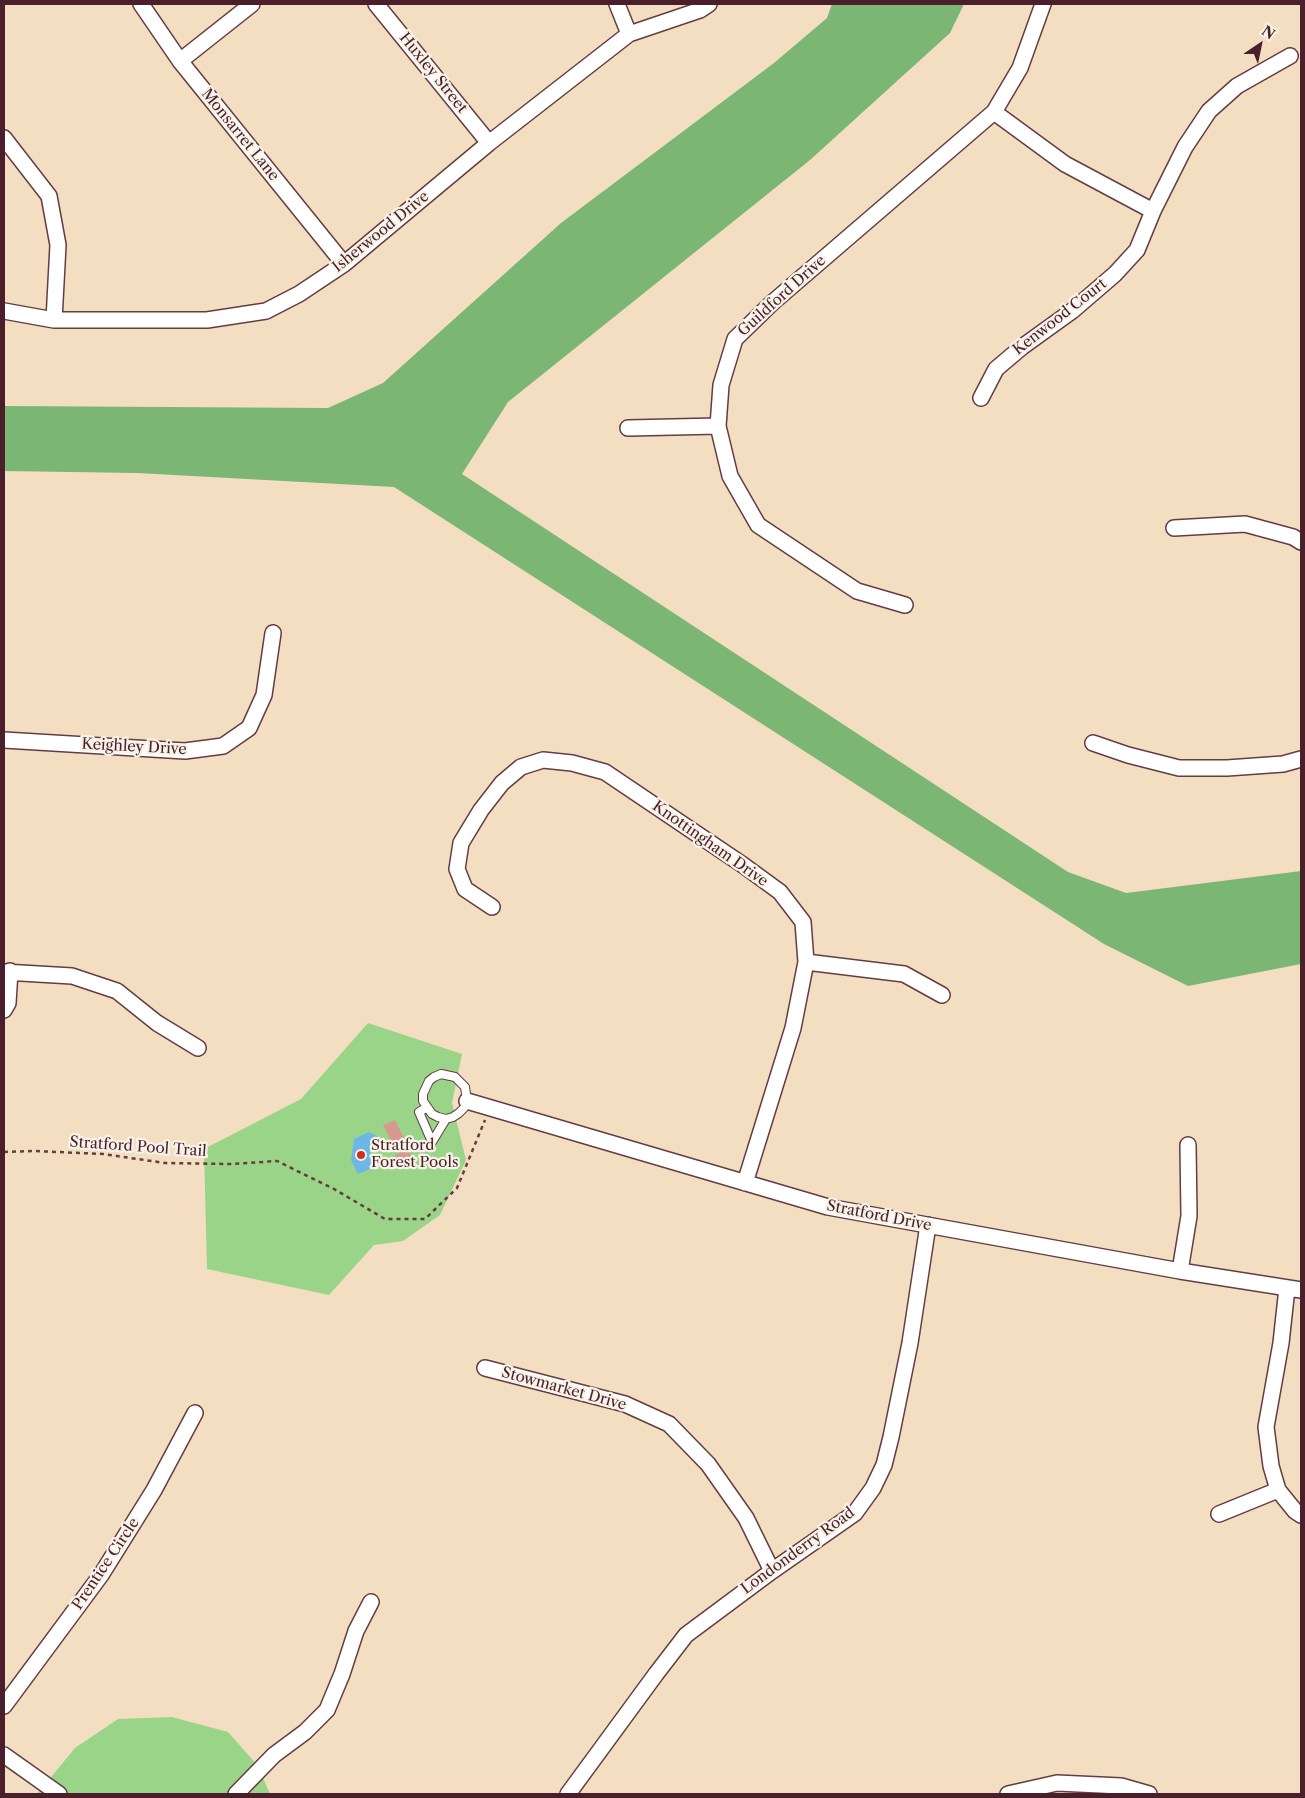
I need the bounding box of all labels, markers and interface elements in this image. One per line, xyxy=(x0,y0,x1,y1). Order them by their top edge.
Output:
north arrow xyxy=(1235,20,1285,70)
text: N xyxy=(1258,22,1278,43)
street label: Huxley Street xyxy=(395,29,471,117)
street label: Monsarret Lane xyxy=(197,85,283,185)
street label: Isherwood Drive xyxy=(329,188,433,276)
street label: Guildford Drive xyxy=(734,252,830,340)
street label: Kenwood Court xyxy=(1010,275,1110,359)
street label: Keighley Drive xyxy=(81,735,187,759)
street label: Knottingham Drive xyxy=(649,797,771,891)
street label: Stratford Pool Trail xyxy=(69,1133,207,1161)
place label: Stratford Forest Pools xyxy=(371,1137,458,1172)
marker: Stratford Forest Pools xyxy=(355,1149,367,1161)
street label: Stratford Drive xyxy=(825,1197,933,1235)
street label: Stowmarket Drive xyxy=(500,1364,628,1414)
street label: Londonderry Road xyxy=(738,1504,858,1598)
street label: Prentice Circle xyxy=(69,1515,143,1613)

